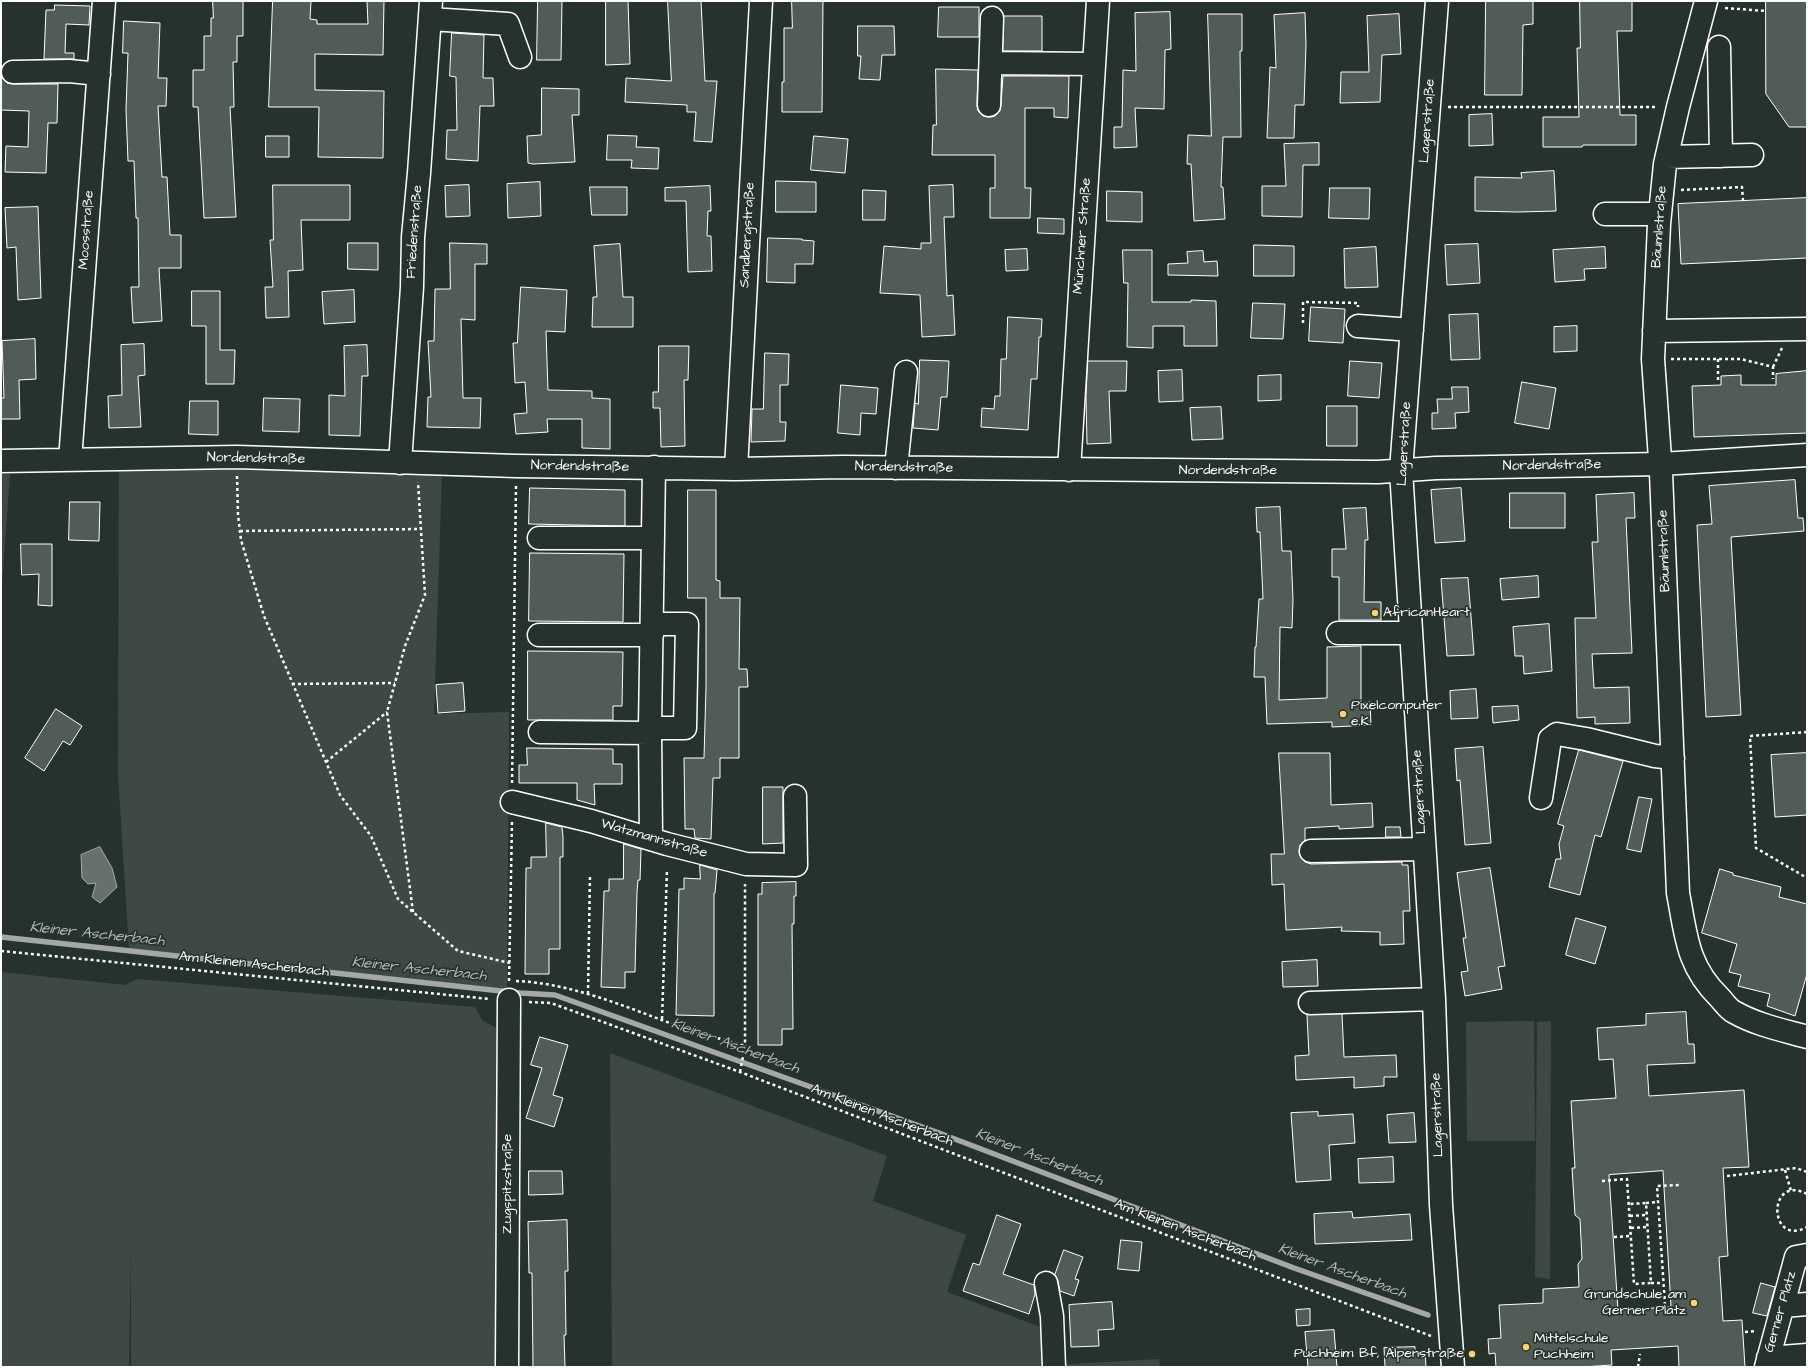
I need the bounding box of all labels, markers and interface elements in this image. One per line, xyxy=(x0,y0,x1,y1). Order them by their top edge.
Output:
street label: Lagerstraße xyxy=(1417,78,1439,164)
street label: Münchner Straße xyxy=(1071,177,1095,295)
street label: Sandbergstraße xyxy=(737,182,759,288)
street label: Friedenstraße xyxy=(403,185,427,279)
street label: Bäumlstraße xyxy=(1649,185,1671,269)
street label: Moosstraße xyxy=(76,190,98,270)
street label: Lagerstraße xyxy=(1394,401,1416,487)
street label: Nordendstraße xyxy=(207,450,305,468)
street label: Nordendstraße xyxy=(1503,457,1601,475)
street label: Nordendstraße xyxy=(531,458,629,476)
street label: Nordendstraße xyxy=(855,459,953,477)
street label: Nordendstraße xyxy=(1179,463,1277,479)
street label: Bäumlstraße xyxy=(1655,510,1675,592)
place label: AfricanHeart xyxy=(1383,605,1470,621)
marker: AfricanHeart xyxy=(1370,608,1380,618)
place label: Pixelcomputer e.K. xyxy=(1351,698,1442,730)
marker: Pixelcomputer e.K. xyxy=(1338,709,1348,719)
street label: Lagerstraße xyxy=(1409,749,1431,835)
street label: Watzmannstraße xyxy=(599,816,709,862)
water label: Kleiner Ascherbach xyxy=(29,919,165,951)
street label: Am Kleinen Ascherbach xyxy=(178,949,330,981)
water label: Kleiner Ascherbach xyxy=(351,954,487,986)
water label: Kleiner Ascherbach xyxy=(668,1015,802,1079)
street label: Lagerstraße xyxy=(1428,1073,1448,1157)
street label: Am Kleinen Ascherbach xyxy=(809,1081,955,1151)
water label: Kleiner Ascherbach xyxy=(973,1125,1105,1191)
street label: Zugspitzstraße xyxy=(500,1134,516,1234)
street label: Am Kleinen Ascherbach xyxy=(1112,1196,1258,1266)
water label: Kleiner Ascherbach xyxy=(1275,1240,1409,1304)
street label: Gerner Platz xyxy=(1761,1269,1801,1355)
place label: Grundschule am Gerner Platz xyxy=(1584,1287,1686,1320)
marker: Grundschule am Gerner Platz xyxy=(1689,1298,1699,1308)
place label: Mittelschule Puchheim xyxy=(1534,1331,1608,1364)
marker: Mittelschule Puchheim xyxy=(1521,1342,1531,1352)
place label: Puchheim Bf, Alpenstraße xyxy=(1294,1346,1464,1362)
marker: Puchheim Bf, Alpenstraße xyxy=(1467,1349,1477,1359)

